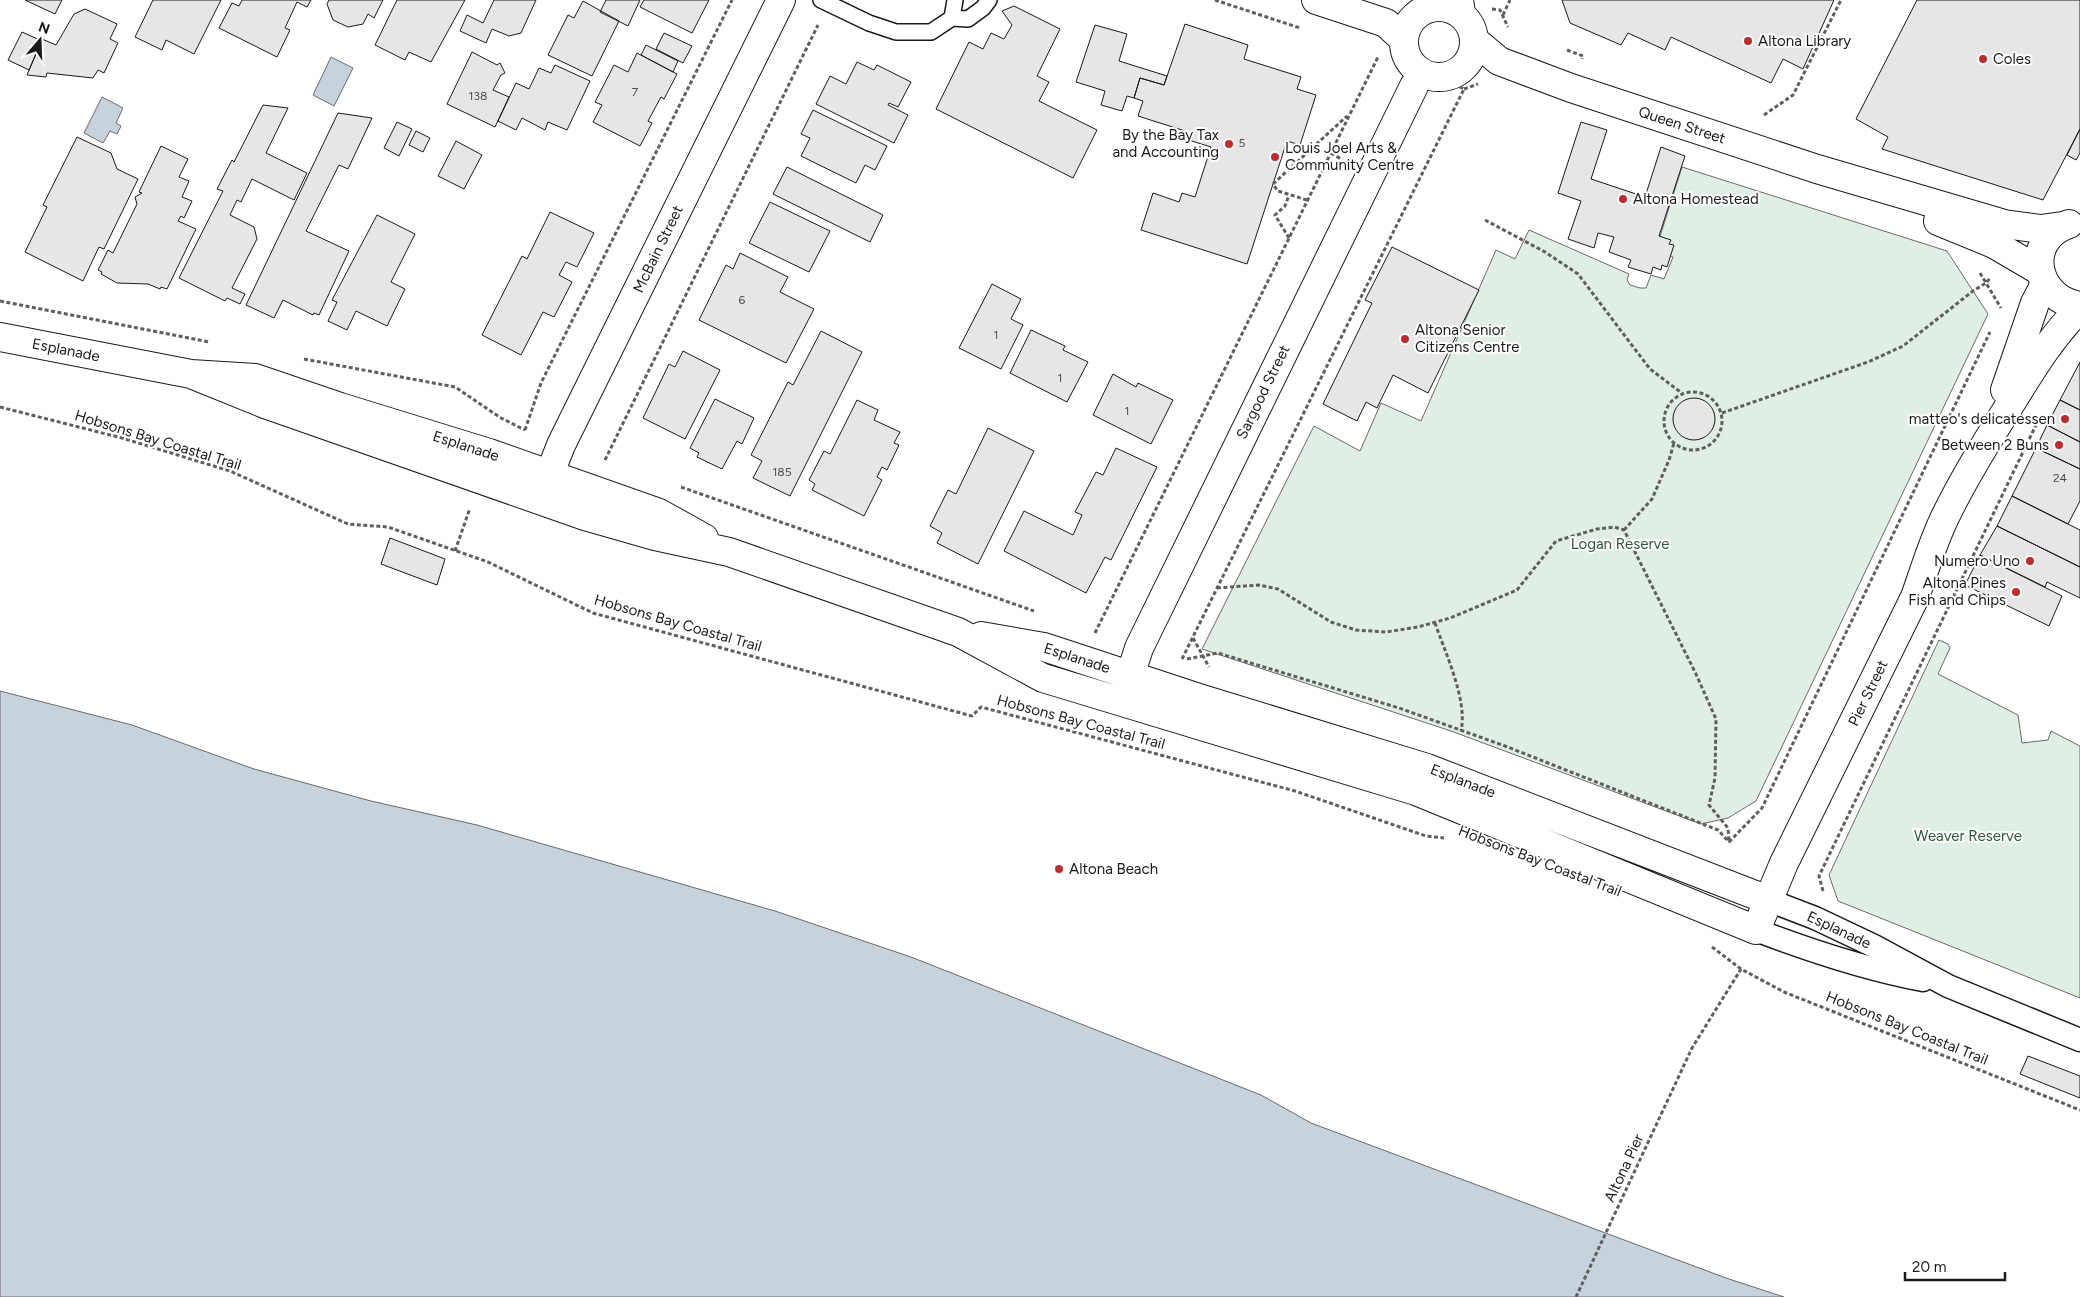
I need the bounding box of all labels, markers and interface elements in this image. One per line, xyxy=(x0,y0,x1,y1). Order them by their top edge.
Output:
north arrow xyxy=(15,15,65,65)
text: N xyxy=(36,18,52,38)
place label: Altona Library xyxy=(1758,32,1851,50)
marker: Altona Library xyxy=(1742,35,1754,47)
place label: Coles xyxy=(1993,50,2031,68)
marker: Coles xyxy=(1977,53,1989,65)
house number: 7 xyxy=(632,85,639,99)
house number: 138 xyxy=(469,89,487,103)
street label: Queen Street xyxy=(1636,102,1728,148)
place label: By the Bay Tax and Accounting xyxy=(1112,126,1219,161)
house number: 5 xyxy=(1239,136,1246,150)
marker: By the Bay Tax and Accounting xyxy=(1223,138,1235,150)
place label: Louis Joel Arts & Community Centre xyxy=(1285,139,1414,174)
marker: Louis Joel Arts & Community Centre xyxy=(1269,151,1281,163)
place label: Altona Homestead xyxy=(1633,190,1759,208)
marker: Altona Homestead xyxy=(1617,193,1629,205)
street label: McBain Street xyxy=(629,202,687,296)
house number: 6 xyxy=(739,293,746,307)
place label: Altona Senior Citizens Centre xyxy=(1415,321,1519,356)
house number: 1 xyxy=(994,328,998,342)
marker: Altona Senior Citizens Centre xyxy=(1399,333,1411,345)
street label: Esplanade xyxy=(31,335,101,365)
street label: Sargood Street xyxy=(1232,342,1294,442)
house number: 1 xyxy=(1058,371,1062,385)
house number: 1 xyxy=(1125,404,1129,418)
street label: Hobsons Bay Coastal Trail xyxy=(72,406,244,474)
place label: matteo's delicatessen xyxy=(1909,410,2055,428)
marker: matteo's delicatessen xyxy=(2059,413,2071,425)
street label: Esplanade xyxy=(431,427,501,465)
place label: Between 2 Buns xyxy=(1941,436,2049,454)
marker: Between 2 Buns xyxy=(2053,439,2065,451)
house number: 185 xyxy=(772,465,792,479)
house number: 24 xyxy=(2053,471,2068,485)
park label: Logan Reserve xyxy=(1571,535,1669,553)
place label: Numero Uno xyxy=(1934,552,2020,570)
marker: Numero Uno xyxy=(2024,555,2036,567)
place label: Altona Pines Fish and Chips xyxy=(1908,574,2006,609)
marker: Altona Pines Fish and Chips xyxy=(2010,586,2022,598)
street label: Hobsons Bay Coastal Trail xyxy=(592,590,764,656)
street label: Esplanade xyxy=(1042,639,1112,677)
street label: Pier Street xyxy=(1844,657,1892,729)
street label: Hobsons Bay Coastal Trail xyxy=(995,691,1167,753)
street label: Esplanade xyxy=(1428,760,1498,802)
street label: Hobsons Bay Coastal Trail xyxy=(1456,822,1624,900)
park label: Weaver Reserve xyxy=(1914,827,2022,845)
place label: Altona Beach xyxy=(1069,860,1158,878)
marker: Altona Beach xyxy=(1053,863,1065,875)
street label: Esplanade xyxy=(1804,907,1874,953)
street label: Hobsons Bay Coastal Trail xyxy=(1823,987,1991,1069)
street label: Altona Pier xyxy=(1600,1131,1648,1205)
scale bar xyxy=(1905,1250,2005,1282)
text: 20 m xyxy=(1912,1258,1946,1276)

